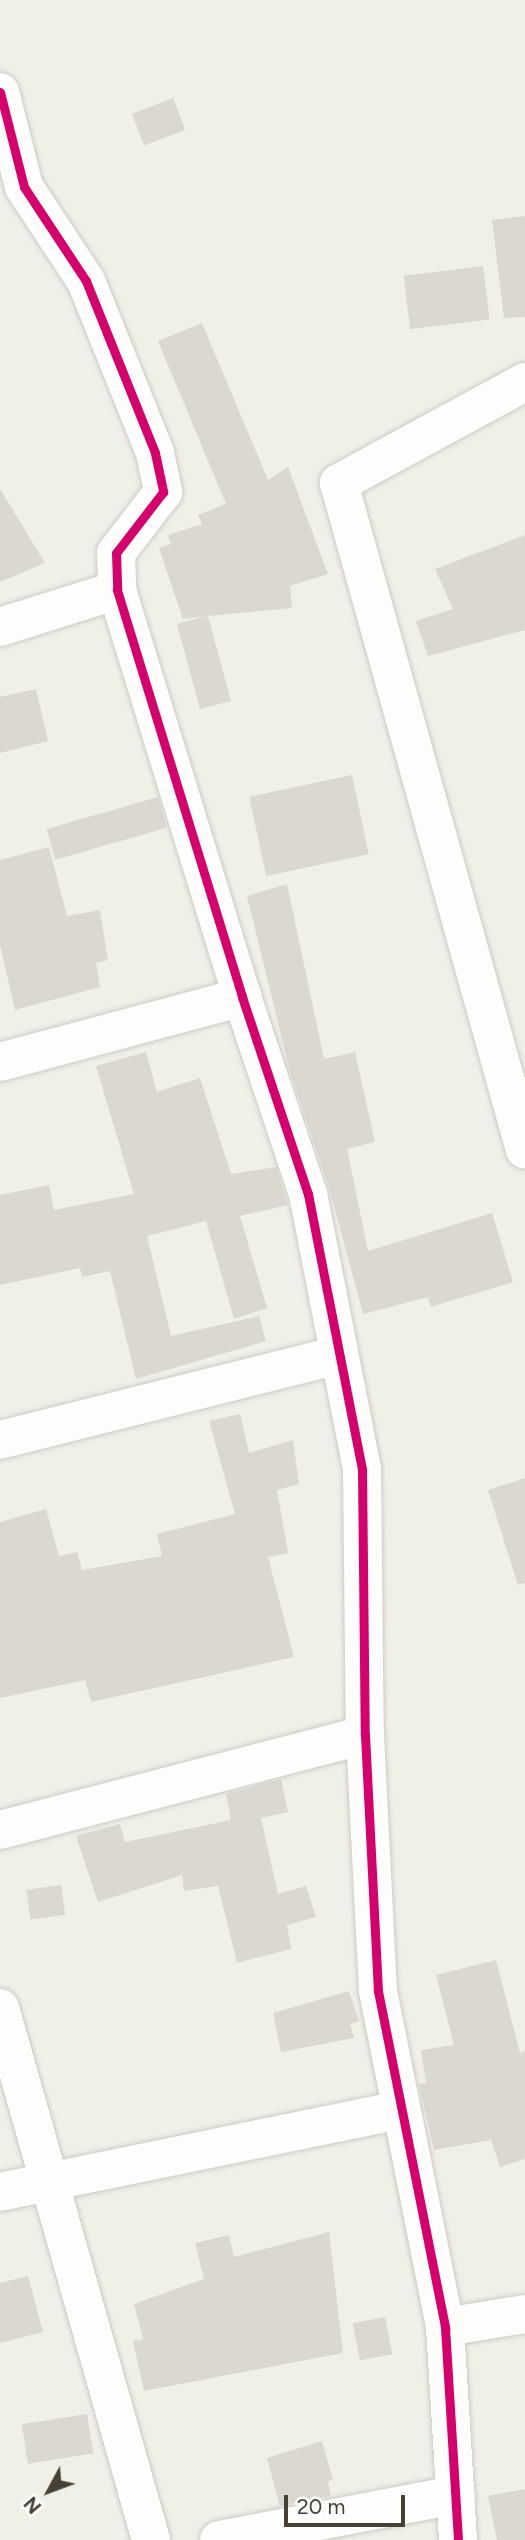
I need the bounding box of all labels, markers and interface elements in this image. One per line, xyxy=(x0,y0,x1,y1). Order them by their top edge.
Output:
north arrow xyxy=(14,2456,84,2526)
scale bar xyxy=(287,2480,408,2524)
text: N xyxy=(19,2492,46,2518)
text: 20 m xyxy=(297,2494,345,2519)

